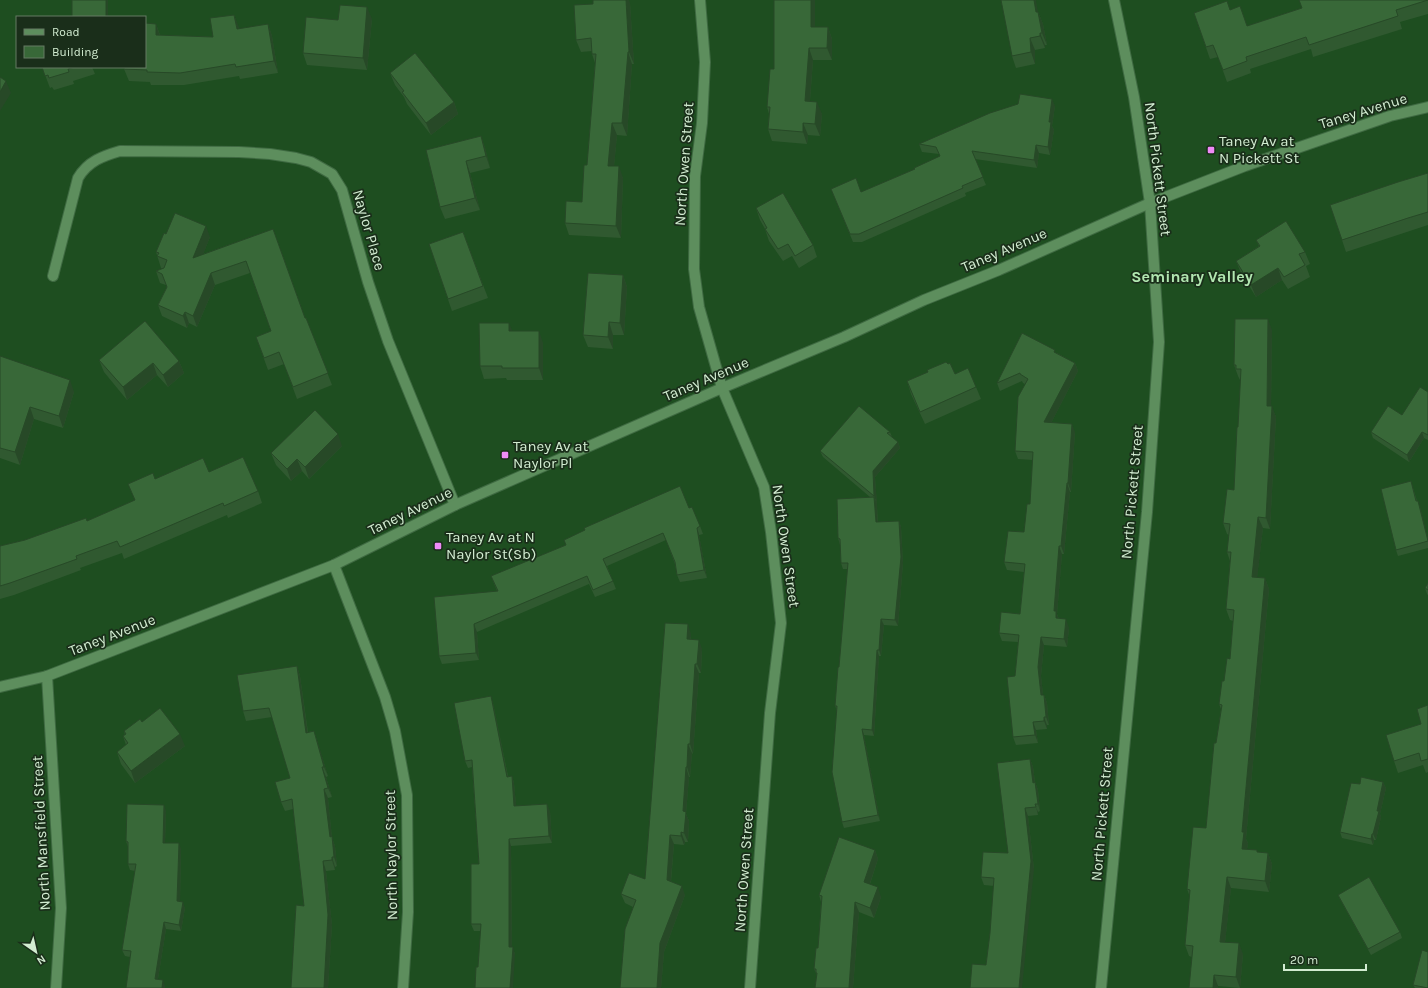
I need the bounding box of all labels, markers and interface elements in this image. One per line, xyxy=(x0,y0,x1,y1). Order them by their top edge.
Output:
legend xyxy=(16,16,146,68)
text: Road xyxy=(52,25,80,39)
text: Building xyxy=(52,45,99,59)
street label: Taney Avenue xyxy=(1317,89,1409,133)
street label: North Owen Street xyxy=(671,101,697,227)
street label: North Pickett Street xyxy=(1141,101,1175,237)
place label: Taney Av at N Pickett St xyxy=(1219,132,1299,167)
marker: Taney Av at N Pickett St xyxy=(1206,145,1216,155)
street label: Naylor Place xyxy=(349,188,389,272)
street label: Taney Avenue xyxy=(959,224,1049,276)
district label: Seminary Valley xyxy=(1131,267,1253,286)
street label: Taney Avenue xyxy=(661,353,751,405)
street label: North Pickett Street xyxy=(1117,424,1147,560)
place label: Taney Av at Naylor Pl xyxy=(513,437,588,472)
marker: Taney Av at Naylor Pl xyxy=(500,450,510,460)
street label: Taney Avenue xyxy=(365,483,455,539)
street label: North Owen Street xyxy=(768,483,804,609)
place label: Taney Av at N Naylor St(Sb) xyxy=(446,528,536,563)
marker: Taney Av at N Naylor St(Sb) xyxy=(433,541,443,551)
street label: Taney Avenue xyxy=(66,610,158,660)
street label: North Pickett Street xyxy=(1087,746,1117,882)
street label: North Mansfield Street xyxy=(28,755,54,911)
street label: North Naylor Street xyxy=(381,789,401,920)
street label: North Owen Street xyxy=(731,807,757,933)
north arrow xyxy=(16,932,56,972)
scale bar xyxy=(1284,946,1366,972)
text: N xyxy=(34,952,48,967)
text: 20 m xyxy=(1290,953,1318,967)

